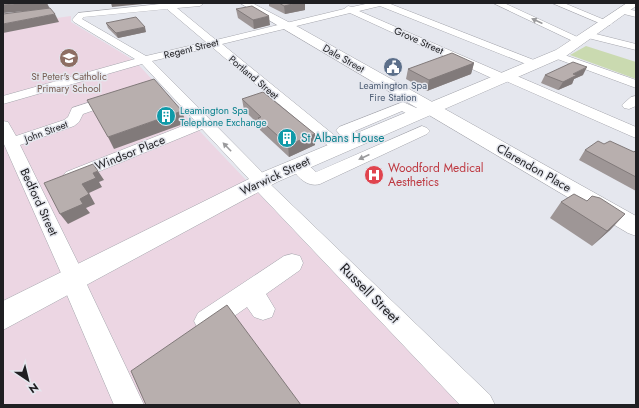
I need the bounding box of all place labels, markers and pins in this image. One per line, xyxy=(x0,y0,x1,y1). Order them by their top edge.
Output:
school or university icon: St Peter's Catholic Primary School xyxy=(58,47,80,69)
public building icon: Leamington Spa Fire Station xyxy=(382,56,404,78)
place label: St Peter's Catholic Primary School xyxy=(31,69,107,96)
place label: Leamington Spa Fire Station xyxy=(359,78,427,105)
place label: Leamington Spa Telephone Exchange xyxy=(180,103,267,130)
building icon: Leamington Spa Telephone Exchange xyxy=(155,105,177,127)
building icon: St Albans House xyxy=(276,127,298,149)
place label: St Albans House xyxy=(301,129,385,147)
place label: Woodford Medical Aesthetics xyxy=(388,159,484,191)
hospital icon: Woodford Medical Aesthetics xyxy=(363,164,385,186)

